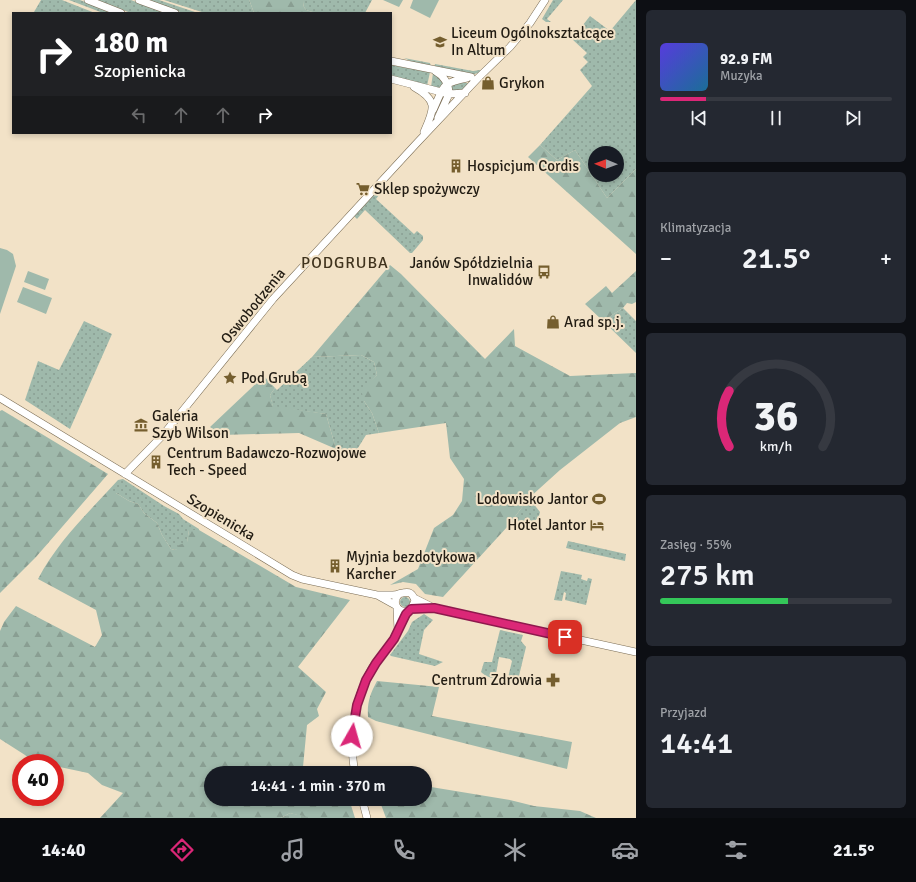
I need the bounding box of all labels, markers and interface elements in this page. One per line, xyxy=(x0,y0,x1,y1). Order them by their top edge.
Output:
place label: Liceum Ogólnokształcące In Altum xyxy=(451,24,614,59)
text: 180 m xyxy=(94,26,168,60)
icon: right xyxy=(28,28,80,80)
school or university icon: Liceum Ogólnokształcące In Altum xyxy=(432,34,448,50)
text: 92.9 FM xyxy=(720,50,772,68)
text: Szopienicka xyxy=(94,60,186,82)
text: Muzyka xyxy=(720,68,763,84)
place label: Grykon xyxy=(499,74,545,92)
shop icon: Grykon xyxy=(480,75,496,91)
icon: left xyxy=(128,104,150,126)
icon: ahead xyxy=(170,104,192,126)
icon: ahead xyxy=(212,104,234,126)
icon: right xyxy=(254,104,276,126)
icon: previous xyxy=(688,107,710,129)
icon: pause xyxy=(765,107,787,129)
icon: next xyxy=(842,107,864,129)
north arrow xyxy=(588,146,624,182)
map controls xyxy=(588,146,624,182)
place label: Hospicjum Cordis xyxy=(467,157,579,175)
building icon: Hospicjum Cordis xyxy=(448,158,464,174)
place label: Sklep spożywczy xyxy=(374,180,480,198)
supermarket icon: Sklep spożywczy xyxy=(355,181,371,197)
text: Klimatyzacja xyxy=(660,220,731,236)
text: 21.5° xyxy=(742,240,810,277)
text: − xyxy=(660,245,672,272)
text: + xyxy=(880,245,892,272)
district label: PODGRUBA xyxy=(301,253,389,273)
place label: Janów Spółdzielnia Inwalidów xyxy=(410,254,533,289)
street label: Oswobodzenia xyxy=(217,264,289,348)
bus stop icon: Janów Spółdzielnia Inwalidów xyxy=(536,264,552,280)
place label: Arad sp.j. xyxy=(564,313,624,331)
shop icon: Arad sp.j. xyxy=(545,314,561,330)
place label: Pod Grubą xyxy=(241,369,307,387)
place icon: Pod Grubą xyxy=(222,370,238,386)
text: 36 xyxy=(754,391,798,442)
place label: Galeria Szyb Wilson xyxy=(152,407,229,442)
museum icon: Galeria Szyb Wilson xyxy=(133,417,149,433)
text: km/h xyxy=(760,438,792,455)
place label: Centrum Badawczo-Rozwojowe Tech - Speed xyxy=(167,444,367,479)
building icon: Centrum Badawczo-Rozwojowe Tech - Speed xyxy=(148,454,164,470)
street label: Szopienicka xyxy=(184,490,258,544)
place label: Lodowisko Jantor xyxy=(477,490,588,508)
sports icon: Lodowisko Jantor xyxy=(591,491,607,507)
place label: Hotel Jantor xyxy=(507,516,586,534)
hotel icon: Hotel Jantor xyxy=(589,517,605,533)
text: Zasięg · 55% xyxy=(660,537,732,553)
place label: Myjnia bezdotykowa Karcher xyxy=(346,548,476,583)
text: 275 km xyxy=(660,557,755,594)
building icon: Myjnia bezdotykowa Karcher xyxy=(327,558,343,574)
pin xyxy=(548,620,582,654)
icon: arrive xyxy=(554,626,576,648)
place label: Centrum Zdrowia xyxy=(432,671,542,689)
pharmacy icon: Centrum Zdrowia xyxy=(545,672,561,688)
text: Przyjazd xyxy=(660,705,707,721)
position arrow xyxy=(331,715,373,757)
text: 14:41 xyxy=(660,725,733,762)
speed limit sign: 40 xyxy=(12,754,64,806)
text: 14:41 · 1 min · 370 m xyxy=(251,777,385,795)
icon: directions xyxy=(168,836,196,864)
icon: music xyxy=(279,836,307,864)
icon: phone xyxy=(390,836,418,864)
icon: climate xyxy=(501,836,529,864)
icon: car xyxy=(611,836,639,864)
icon: filters xyxy=(722,836,750,864)
text: 14:40 xyxy=(41,839,86,861)
text: 21.5° xyxy=(833,839,875,861)

